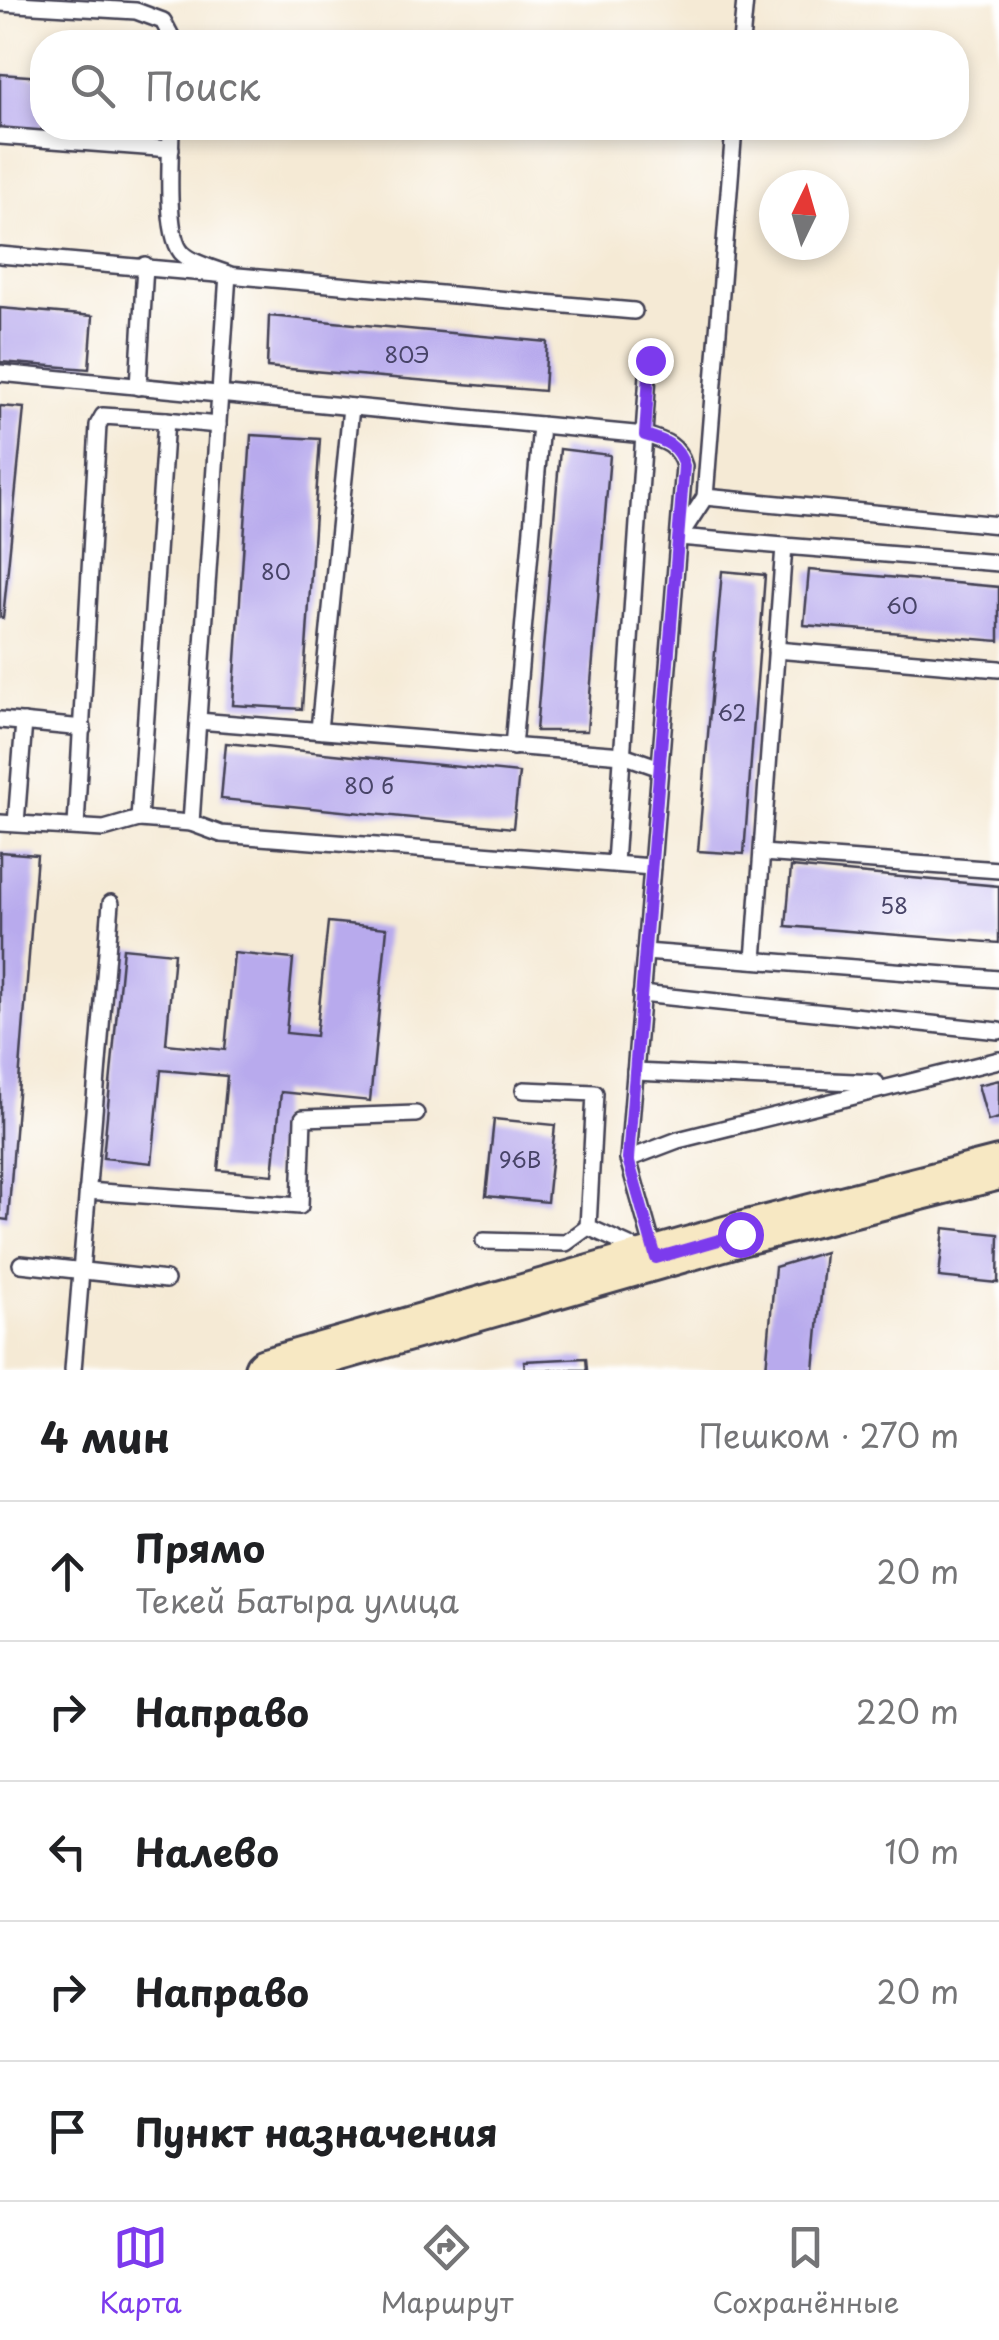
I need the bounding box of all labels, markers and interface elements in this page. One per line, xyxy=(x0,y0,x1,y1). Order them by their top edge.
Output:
search box xyxy=(30,30,969,140)
text: Поиск xyxy=(145,57,260,114)
icon: search xyxy=(65,58,120,113)
north arrow xyxy=(759,170,849,260)
house number: 80Э xyxy=(384,337,430,370)
route end xyxy=(628,338,674,384)
house number: 80 xyxy=(261,554,291,587)
house number: 60 xyxy=(886,588,918,621)
house number: 62 xyxy=(718,695,746,728)
house number: 80 б xyxy=(344,768,394,801)
house number: 58 xyxy=(880,888,908,921)
house number: 96В xyxy=(499,1142,541,1175)
route start xyxy=(718,1212,764,1258)
text: 4 мин xyxy=(40,1404,170,1467)
text: Пешком · 270 m xyxy=(698,1411,959,1459)
text: Прямо xyxy=(135,1519,265,1576)
icon: ahead xyxy=(40,1544,95,1599)
text: 20 m xyxy=(877,1547,959,1595)
text: Текей Батыра улица xyxy=(135,1576,459,1624)
text: Направо xyxy=(135,1683,309,1740)
icon: right xyxy=(40,1684,95,1739)
text: 220 m xyxy=(856,1687,959,1735)
text: Налево xyxy=(135,1823,279,1880)
icon: left xyxy=(40,1824,95,1879)
text: 10 m xyxy=(885,1827,959,1875)
text: Направо xyxy=(135,1963,309,2020)
icon: right xyxy=(40,1964,95,2019)
text: 20 m xyxy=(877,1967,959,2015)
text: Пункт назначения xyxy=(135,2103,498,2160)
icon: arrive xyxy=(40,2104,95,2159)
tab: Карта xyxy=(100,2220,182,2323)
tab: Маршрут xyxy=(381,2220,513,2323)
tab: Сохранённые xyxy=(712,2220,899,2323)

